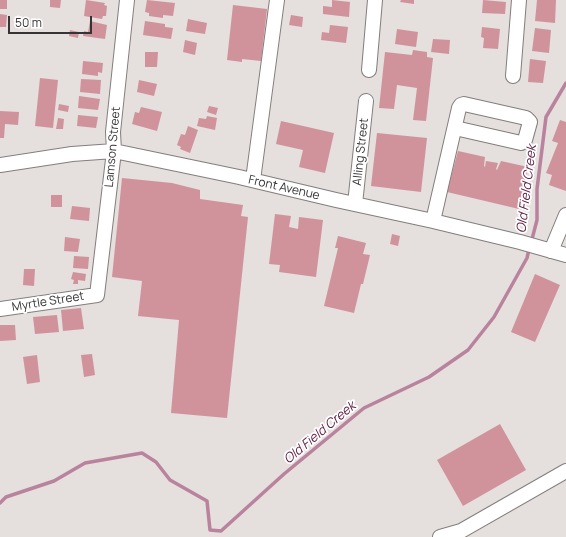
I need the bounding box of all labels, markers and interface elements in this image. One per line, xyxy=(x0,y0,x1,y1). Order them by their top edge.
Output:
scale bar xyxy=(10,8,94,34)
text: 50 m xyxy=(15,14,42,31)
street label: Lamson Street xyxy=(102,106,124,188)
street label: Alling Street xyxy=(350,117,372,187)
water label: Old Field Creek xyxy=(514,144,540,234)
street label: Front Avenue xyxy=(247,173,321,203)
street label: Myrtle Street xyxy=(11,289,85,315)
water label: Old Field Creek xyxy=(281,398,359,468)

